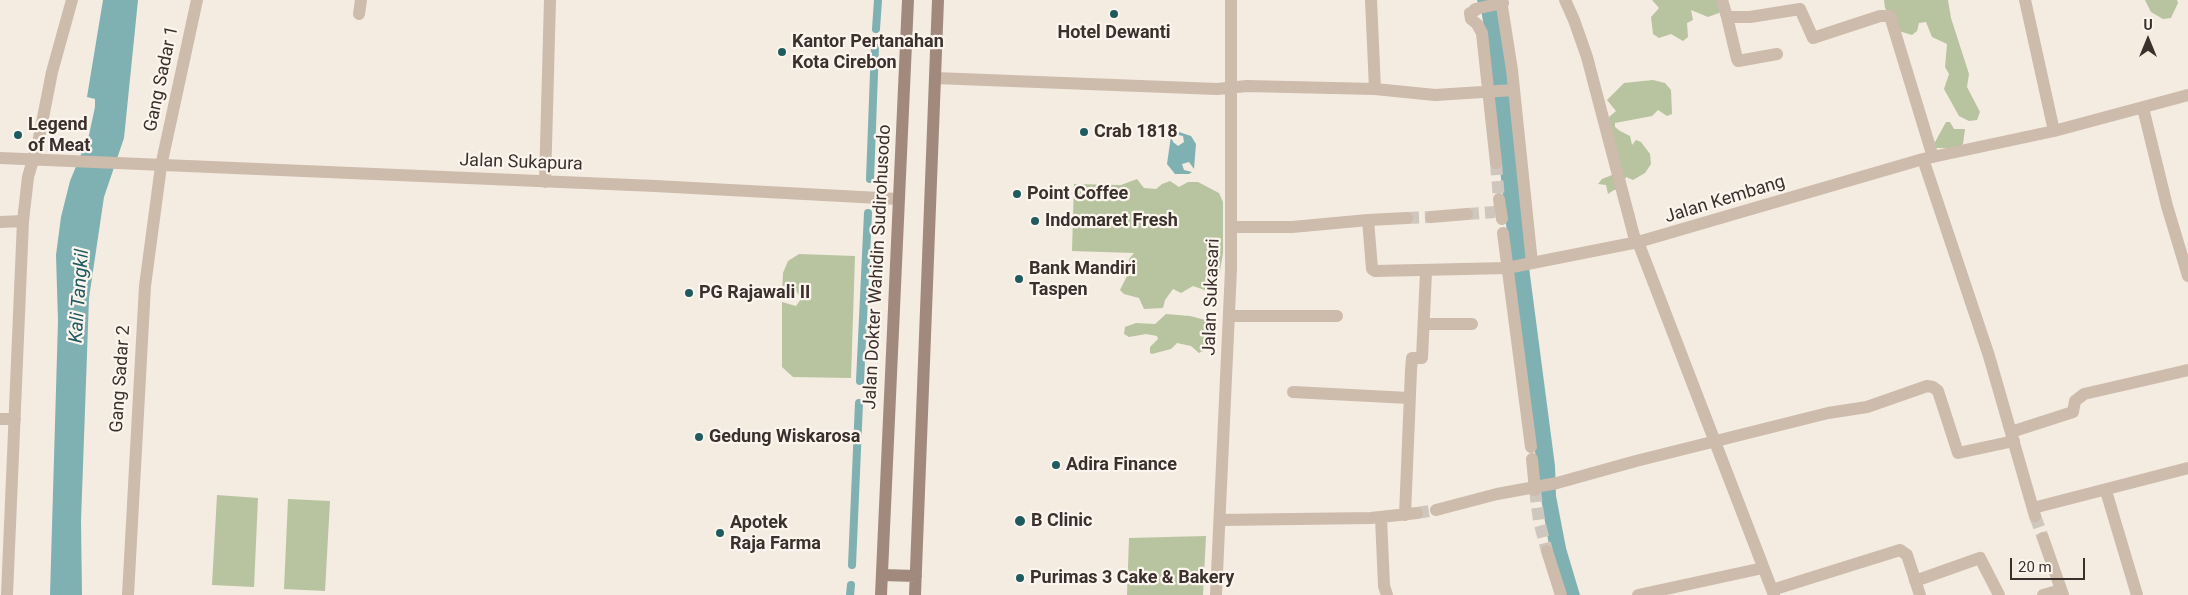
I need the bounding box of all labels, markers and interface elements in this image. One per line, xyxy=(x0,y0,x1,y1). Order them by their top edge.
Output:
marker: Hotel Dewanti xyxy=(1108,8,1120,20)
north arrow xyxy=(2123,15,2173,65)
text: U xyxy=(2143,17,2153,33)
place label: Hotel Dewanti xyxy=(1057,22,1171,44)
street label: Gang Sadar 1 xyxy=(140,24,184,134)
place label: Kantor Pertanahan Kota Cirebon xyxy=(792,31,944,74)
marker: Kantor Pertanahan Kota Cirebon xyxy=(776,46,788,58)
place label: Legend of Meat xyxy=(28,114,90,156)
place label: Crab 1818 xyxy=(1094,121,1178,143)
street label: Jalan Dokter Wahidin Sudirohusodo xyxy=(860,124,896,410)
marker: Crab 1818 xyxy=(1078,126,1090,138)
marker: Legend of Meat xyxy=(12,129,24,141)
street label: Jalan Sukapura xyxy=(459,150,583,176)
street label: Jalan Kembang xyxy=(1662,171,1788,229)
place label: Point Coffee xyxy=(1027,183,1128,205)
marker: Point Coffee xyxy=(1011,188,1023,200)
place label: Indomaret Fresh xyxy=(1045,210,1178,232)
marker: Indomaret Fresh xyxy=(1029,215,1041,227)
street label: Jalan Sukasari xyxy=(1199,238,1225,356)
water label: Kali Tangkil xyxy=(65,248,95,344)
place label: Bank Mandiri Taspen xyxy=(1029,258,1136,300)
marker: Bank Mandiri Taspen xyxy=(1013,273,1025,285)
place label: PG Rajawali II xyxy=(699,282,810,304)
marker: PG Rajawali II xyxy=(683,287,695,299)
street label: Gang Sadar 2 xyxy=(106,325,136,433)
place label: Gedung Wiskarosa xyxy=(709,426,860,448)
marker: Gedung Wiskarosa xyxy=(693,431,705,443)
place label: Adira Finance xyxy=(1066,454,1177,476)
marker: Adira Finance xyxy=(1050,459,1062,471)
place label: B Clinic xyxy=(1031,510,1092,532)
place label: Apotek Raja Farma xyxy=(730,512,821,554)
marker: B Clinic xyxy=(1013,514,1027,528)
marker: Apotek Raja Farma xyxy=(714,527,726,539)
scale bar xyxy=(2013,548,2088,580)
text: 20 m xyxy=(2018,558,2052,576)
place label: Purimas 3 Cake & Bakery xyxy=(1030,567,1234,589)
marker: Purimas 3 Cake & Bakery xyxy=(1014,572,1026,584)

